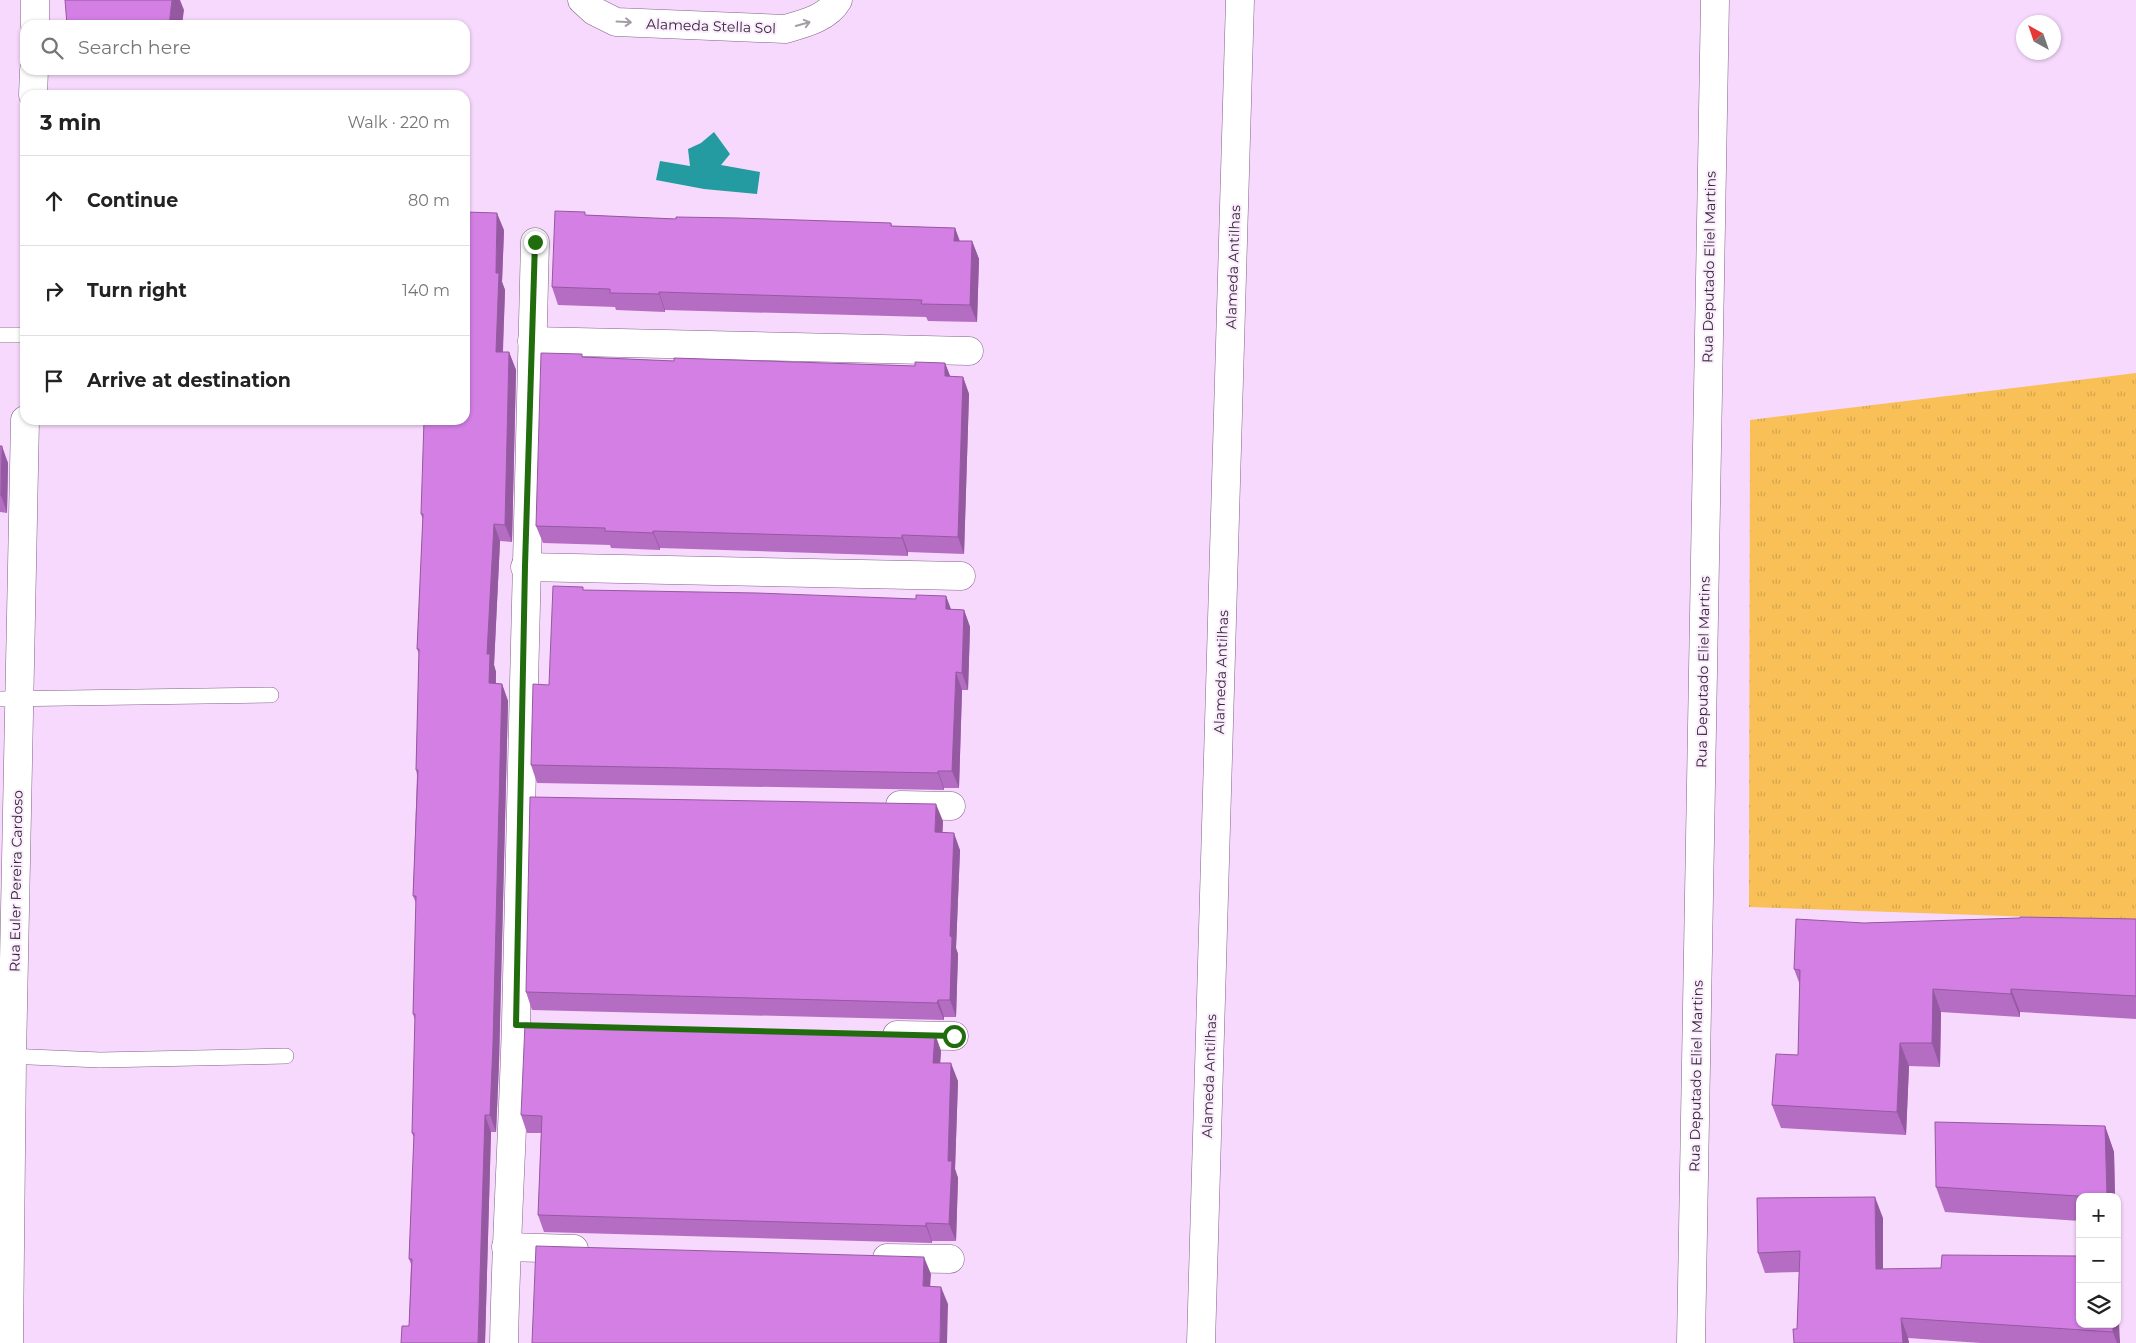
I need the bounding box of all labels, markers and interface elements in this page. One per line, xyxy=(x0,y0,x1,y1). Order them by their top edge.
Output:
street label: Alameda Stella Sol xyxy=(646,15,776,37)
north arrow xyxy=(2016,15,2061,60)
one-way arrow xyxy=(616,17,632,27)
one-way arrow xyxy=(795,18,811,28)
search box xyxy=(20,20,470,75)
icon: search xyxy=(38,34,66,62)
text: Search here xyxy=(78,36,191,59)
text: 3 min xyxy=(40,110,101,135)
text: Walk · 220 m xyxy=(347,113,450,132)
street label: Rua Deputado Eliel Martins xyxy=(1698,171,1720,363)
icon: ahead xyxy=(40,187,68,215)
text: Continue xyxy=(87,189,178,212)
text: 80 m xyxy=(408,191,450,210)
street label: Alameda Antilhas xyxy=(1222,205,1244,329)
route end xyxy=(524,231,547,254)
icon: right xyxy=(40,277,68,305)
text: Turn right xyxy=(87,279,187,302)
text: 140 m xyxy=(402,281,450,300)
icon: arrive xyxy=(40,367,68,395)
text: Arrive at destination xyxy=(87,369,291,392)
street label: Rua Deputado Eliel Martins xyxy=(1692,576,1714,768)
street label: Alameda Antilhas xyxy=(1210,610,1232,734)
street label: Rua Euler Pereira Cardoso xyxy=(5,790,27,972)
street label: Rua Deputado Eliel Martins xyxy=(1685,980,1707,1172)
street label: Alameda Antilhas xyxy=(1198,1014,1220,1138)
route start xyxy=(943,1025,966,1048)
map controls xyxy=(2076,1193,2121,1328)
button: + xyxy=(2076,1193,2121,1238)
button: − xyxy=(2076,1238,2121,1283)
button: layers xyxy=(2076,1283,2121,1328)

